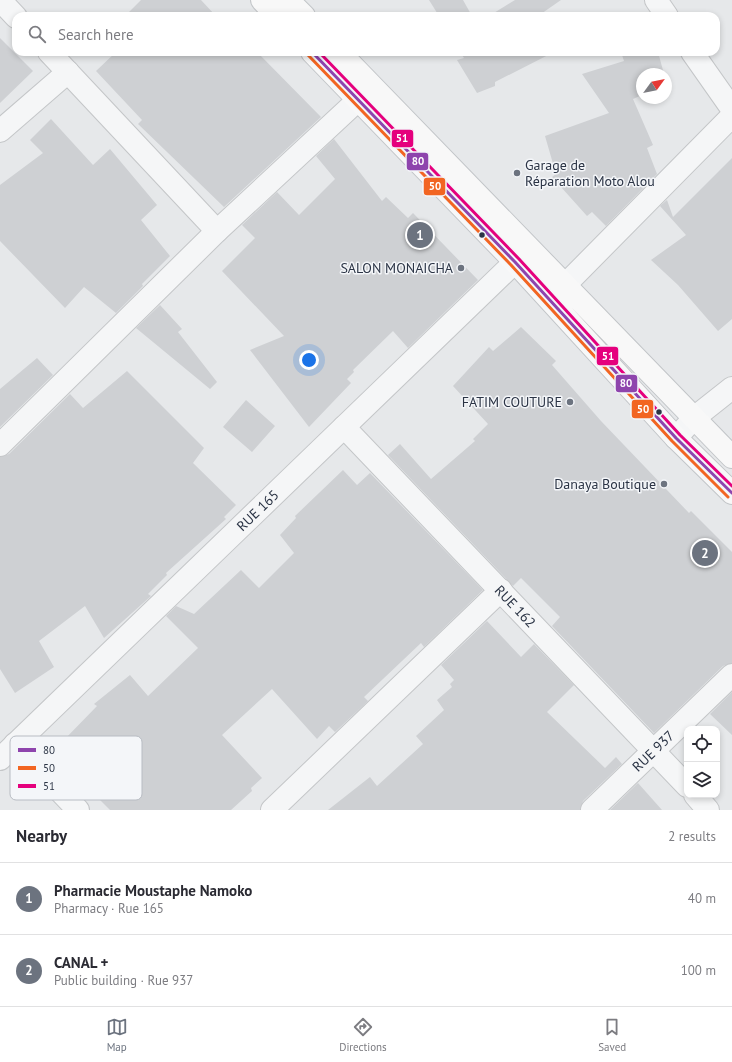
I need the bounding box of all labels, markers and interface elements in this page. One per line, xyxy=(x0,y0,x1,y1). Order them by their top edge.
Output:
search box xyxy=(12,12,720,56)
icon: search xyxy=(26,23,48,45)
text: Search here xyxy=(58,25,134,44)
north arrow xyxy=(636,68,672,104)
line badge: 51 xyxy=(391,129,414,148)
text: 51 xyxy=(396,131,408,145)
line badge: 80 xyxy=(406,152,429,171)
text: 80 xyxy=(412,154,424,168)
place label: Garage de Réparation Moto Alou xyxy=(525,156,655,190)
marker: Garage de Réparation Moto Alou xyxy=(512,168,522,178)
line badge: 50 xyxy=(423,177,446,196)
text: 50 xyxy=(429,179,441,193)
pin: 1 xyxy=(407,220,433,250)
unlabelled marker xyxy=(477,230,487,240)
place label: SALON MONAICHA xyxy=(340,259,454,277)
marker: SALON MONAICHA xyxy=(456,263,466,273)
line badge: 51 xyxy=(596,346,619,366)
text: 51 xyxy=(602,349,614,363)
your location xyxy=(299,350,319,370)
line badge: 80 xyxy=(615,374,638,393)
text: 80 xyxy=(620,376,632,390)
place label: FATIM COUTURE xyxy=(462,393,562,411)
marker: FATIM COUTURE xyxy=(565,397,575,407)
line badge: 50 xyxy=(631,399,654,419)
text: 50 xyxy=(637,402,649,416)
unlabelled marker xyxy=(654,407,664,417)
place label: Danaya Boutique xyxy=(554,475,656,493)
marker: Danaya Boutique xyxy=(659,479,669,489)
street label: RUE 165 xyxy=(233,486,282,535)
pin: 2 xyxy=(692,538,718,568)
street label: RUE 162 xyxy=(491,581,540,631)
map controls xyxy=(684,726,720,798)
button: locate xyxy=(684,726,720,762)
street label: RUE 937 xyxy=(628,727,678,775)
legend xyxy=(10,736,142,800)
text: 80 xyxy=(43,743,55,757)
text: 50 xyxy=(43,761,55,775)
button: layers xyxy=(684,762,720,798)
text: 51 xyxy=(43,779,55,793)
text: Nearby xyxy=(16,825,67,847)
text: 2 results xyxy=(668,828,716,845)
text: Pharmacie Moustaphe Namoko xyxy=(54,881,252,900)
text: 1 xyxy=(25,890,33,907)
text: 40 m xyxy=(688,890,716,907)
text: Pharmacy · Rue 165 xyxy=(54,900,164,917)
text: CANAL + xyxy=(54,953,108,972)
text: 2 xyxy=(25,962,33,979)
text: 100 m xyxy=(681,962,716,979)
text: Public building · Rue 937 xyxy=(54,972,193,989)
tab: Map xyxy=(106,1016,128,1054)
tab: Directions xyxy=(339,1016,387,1054)
tab: Saved xyxy=(598,1016,626,1054)

